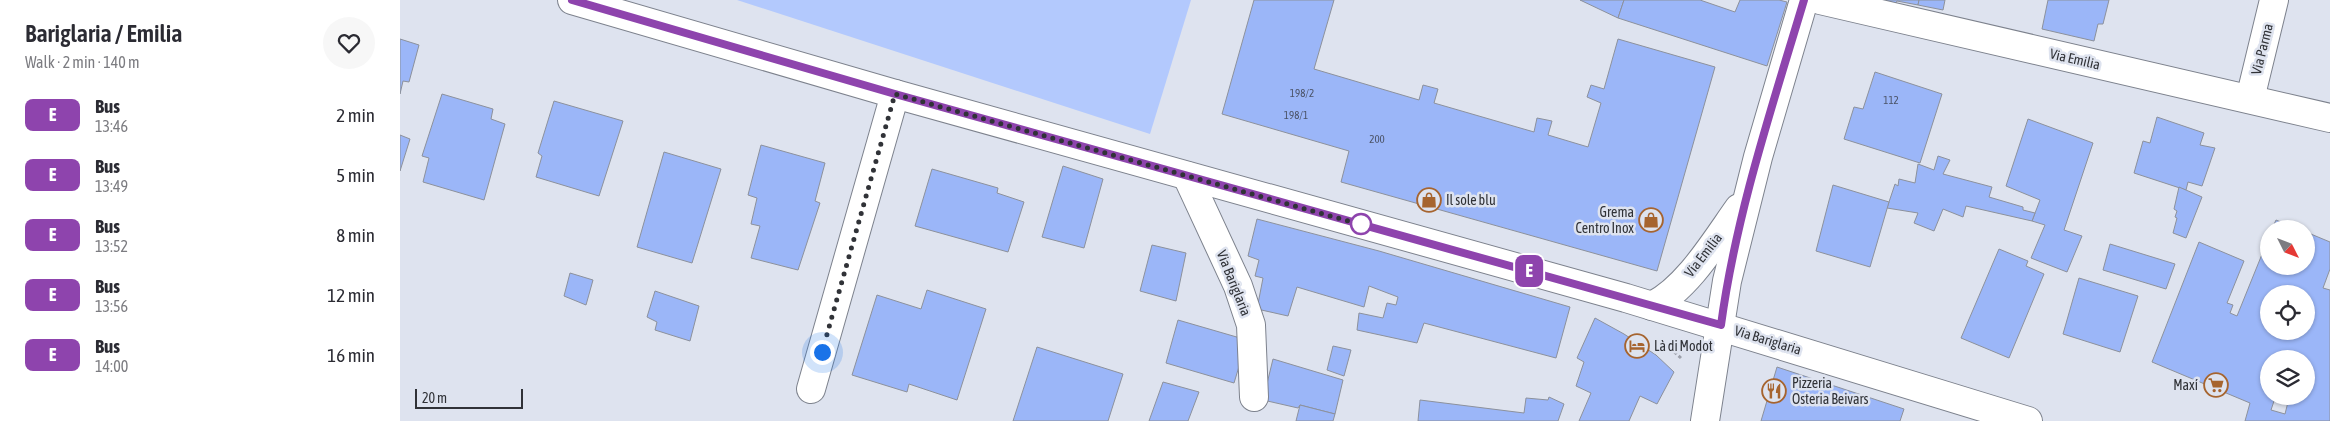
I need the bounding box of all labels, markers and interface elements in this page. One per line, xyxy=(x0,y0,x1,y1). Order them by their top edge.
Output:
button: heart xyxy=(323,17,375,69)
text: Bariglaria / Emilia xyxy=(25,20,183,47)
street label: Via Parma xyxy=(2248,22,2276,76)
street label: Via Emilia xyxy=(2048,45,2102,73)
text: Walk · 2 min · 140 m xyxy=(25,53,139,71)
house number: 198/2 xyxy=(1290,87,1314,99)
house number: 112 xyxy=(1883,94,1899,106)
text: Bus xyxy=(95,95,120,117)
text: E xyxy=(49,104,56,125)
text: 2 min xyxy=(336,104,375,126)
house number: 198/1 xyxy=(1284,109,1308,121)
text: 13:46 xyxy=(95,117,128,135)
house number: 200 xyxy=(1369,133,1385,145)
text: Bus xyxy=(95,155,120,177)
text: E xyxy=(49,164,56,185)
text: 5 min xyxy=(336,164,375,186)
text: 13:49 xyxy=(95,177,128,195)
shop icon: Il sole blu xyxy=(1416,187,1442,213)
place label: Il sole blu xyxy=(1446,192,1496,208)
place label: Grema Centro Inox xyxy=(1575,204,1634,236)
shop icon: Grema Centro Inox xyxy=(1638,207,1664,233)
unlabelled marker xyxy=(1350,213,1372,235)
text: Bus xyxy=(95,215,120,237)
north arrow xyxy=(2260,220,2315,275)
map controls xyxy=(2260,220,2315,405)
text: E xyxy=(49,224,56,245)
text: 8 min xyxy=(336,224,375,246)
street label: Via Emilia xyxy=(1681,230,1725,280)
text: 13:52 xyxy=(95,237,128,255)
street label: Via Bariglaria xyxy=(1214,248,1254,318)
line badge: E xyxy=(1513,255,1545,287)
text: E xyxy=(1525,260,1533,281)
text: Bus xyxy=(95,275,120,297)
text: E xyxy=(49,284,56,305)
text: 12 min xyxy=(327,284,375,306)
button: locate xyxy=(2260,285,2315,340)
text: 13:56 xyxy=(95,297,128,315)
street label: Via Bariglaria xyxy=(1733,322,1803,358)
hotel icon: Là di Modot xyxy=(1624,333,1650,359)
text: Bus xyxy=(95,335,120,357)
place label: Là di Modot xyxy=(1654,338,1713,354)
your location xyxy=(810,340,835,365)
text: E xyxy=(49,344,56,365)
text: 16 min xyxy=(327,344,375,366)
button: layers xyxy=(2260,350,2315,405)
text: 14:00 xyxy=(95,357,128,375)
supermarket icon: Maxí xyxy=(2203,372,2229,398)
place label: Pizzeria Osteria Beivars xyxy=(1792,375,1869,407)
place label: Maxí xyxy=(2173,377,2198,393)
restaurant icon: Pizzeria Osteria Beivars xyxy=(1761,378,1787,404)
scale bar xyxy=(415,386,522,409)
text: 20 m xyxy=(422,390,447,406)

